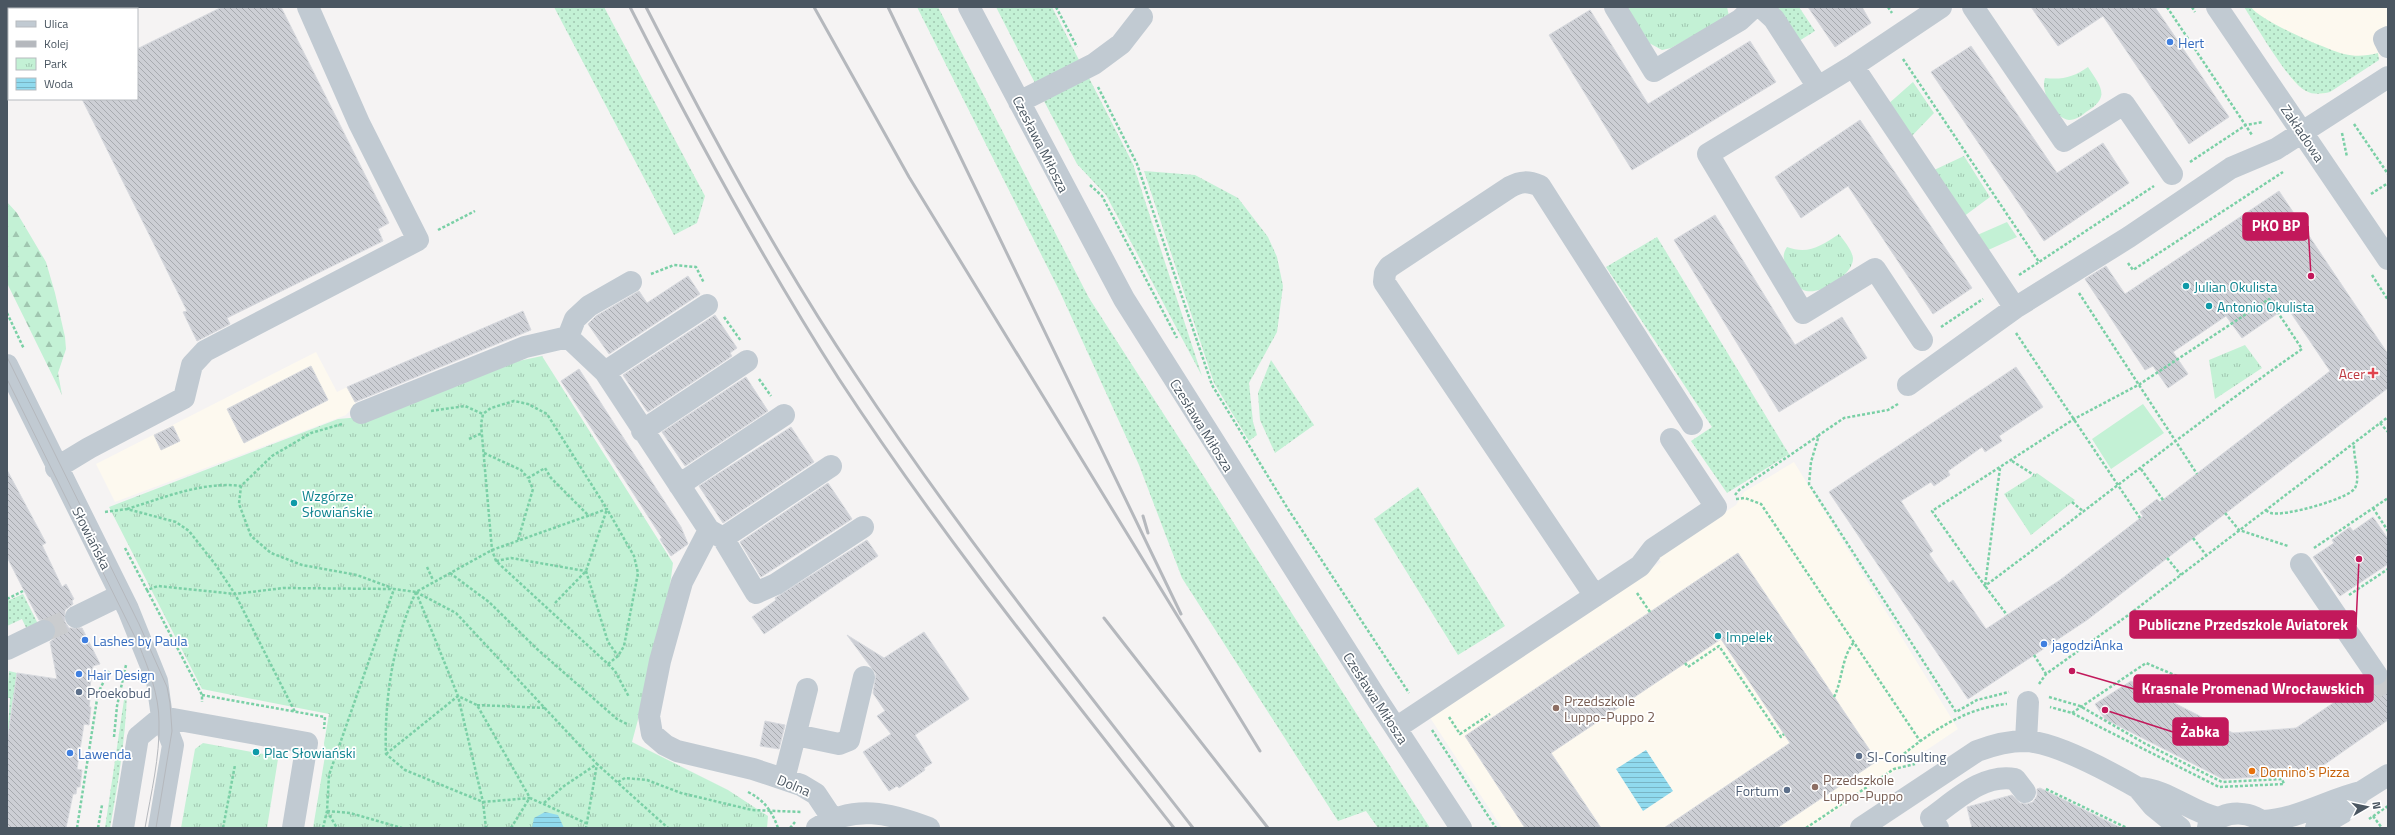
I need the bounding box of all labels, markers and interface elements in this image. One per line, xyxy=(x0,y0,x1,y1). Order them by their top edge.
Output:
legend xyxy=(8,8,138,100)
text: Ulica xyxy=(44,14,68,33)
place label: Hert xyxy=(2178,32,2204,53)
text: Kolej xyxy=(44,34,68,53)
marker: Hert xyxy=(2165,37,2175,47)
text: Park xyxy=(44,54,67,73)
text: Woda xyxy=(44,74,73,93)
street label: Czesława Miłosza xyxy=(1008,92,1074,196)
street label: Zakładowa xyxy=(2276,100,2330,166)
callout: PKO BP xyxy=(2243,213,2308,240)
text: PKO BP xyxy=(2252,214,2300,237)
place label: Julian Okulista xyxy=(2194,276,2278,297)
marker: Julian Okulista xyxy=(2181,281,2191,291)
place label: Antonio Okulista xyxy=(2217,296,2314,317)
marker: Antonio Okulista xyxy=(2204,301,2214,311)
place label: Acer xyxy=(2339,363,2365,384)
marker: Acer xyxy=(2368,368,2378,378)
street label: Czesława Miłosza xyxy=(1165,374,1239,476)
place label: Wzgórze Słowiańskie xyxy=(302,485,373,522)
marker: Wzgórze Słowiańskie xyxy=(289,498,299,508)
street label: Słowiańska xyxy=(67,503,117,573)
callout: Publiczne Przedszkole Aviatorek xyxy=(2130,611,2356,638)
text: Publiczne Przedszkole Aviatorek xyxy=(2138,613,2348,636)
place label: Impelek xyxy=(1726,626,1773,647)
place label: Lashes by Paula xyxy=(93,630,187,651)
marker: Impelek xyxy=(1713,631,1723,641)
place label: jagodziAnka xyxy=(2051,634,2123,655)
marker: Lashes by Paula xyxy=(80,635,90,645)
marker: jagodziAnka xyxy=(2039,639,2049,649)
street label: Czesława Miłosza xyxy=(1338,648,1414,748)
place label: Hair Design xyxy=(87,664,155,685)
marker: Hair Design xyxy=(74,669,84,679)
callout: Krasnale Promenad Wrocławskich xyxy=(2134,675,2373,702)
text: Krasnale Promenad Wrocławskich xyxy=(2142,677,2364,700)
place label: Proekobud xyxy=(87,682,151,703)
marker: Proekobud xyxy=(74,687,84,697)
place label: Przedszkole Luppo-Puppo 2 xyxy=(1564,690,1655,727)
marker: Przedszkole Luppo-Puppo 2 xyxy=(1551,703,1561,713)
callout: Żabka xyxy=(2173,718,2228,745)
text: Żabka xyxy=(2180,720,2220,743)
place label: Plac Słowiański xyxy=(264,742,356,763)
place label: Lawenda xyxy=(78,743,131,764)
place label: SI-Consulting xyxy=(1867,746,1946,767)
marker: Plac Słowiański xyxy=(251,747,261,757)
marker: Lawenda xyxy=(65,748,75,758)
marker: SI-Consulting xyxy=(1854,751,1864,761)
place label: Domino's Pizza xyxy=(2260,761,2349,782)
marker: Domino's Pizza xyxy=(2247,766,2257,776)
street label: Dolna xyxy=(774,769,814,801)
place label: Przedszkole Luppo-Puppo xyxy=(1823,769,1903,806)
place label: Fortum xyxy=(1736,780,1779,801)
marker: Przedszkole Luppo-Puppo xyxy=(1810,782,1820,792)
marker: Fortum xyxy=(1782,785,1792,795)
north arrow xyxy=(2347,787,2387,827)
text: N xyxy=(2368,800,2385,810)

